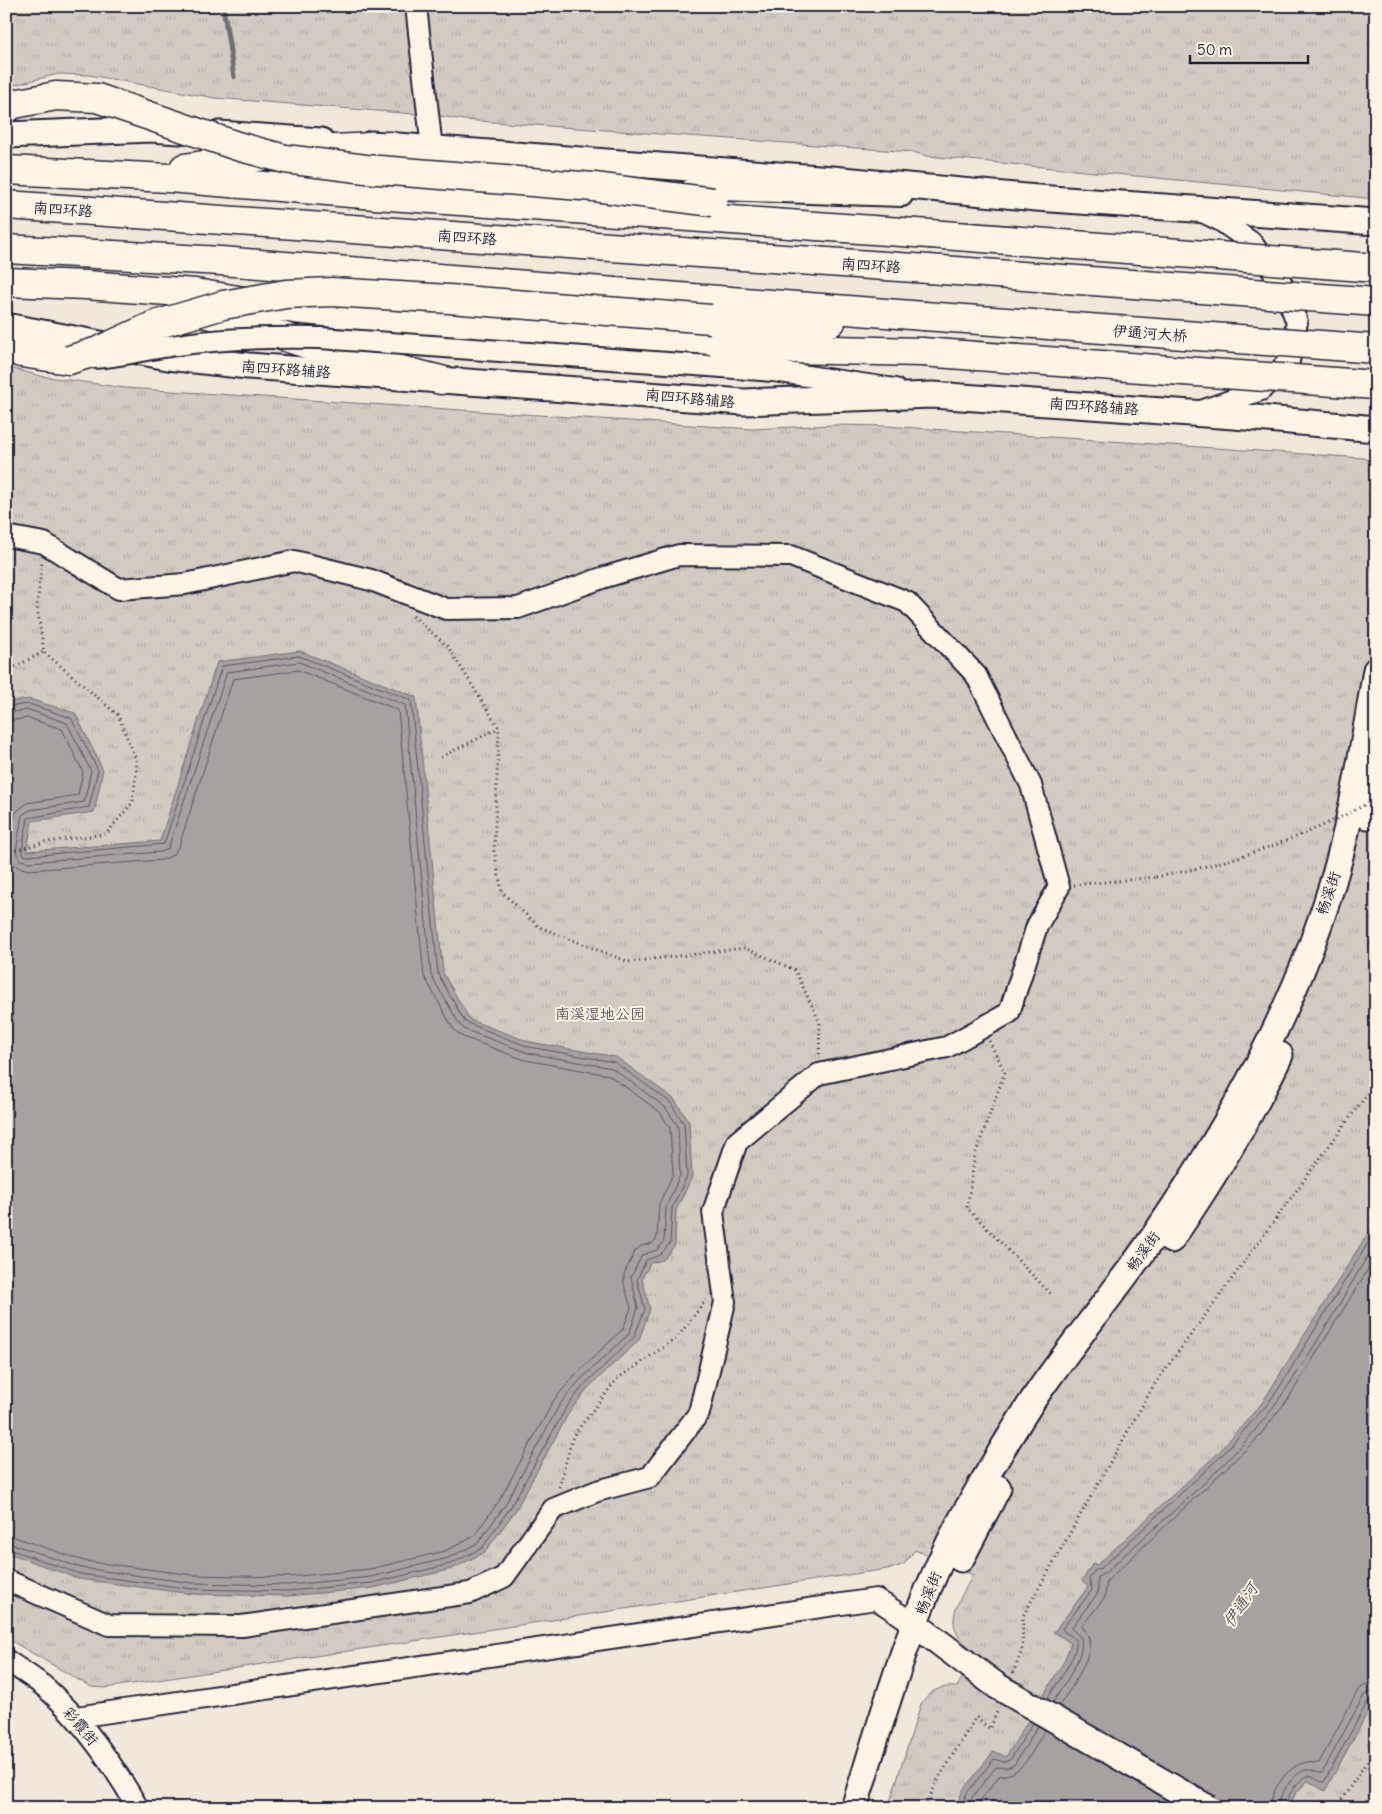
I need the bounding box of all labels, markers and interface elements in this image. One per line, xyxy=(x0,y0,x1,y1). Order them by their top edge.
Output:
scale bar xyxy=(1190,32,1307,64)
text: 50 m xyxy=(1197,40,1232,59)
street label: 南四环路 xyxy=(32,197,94,221)
street label: 南四环路 xyxy=(436,225,498,249)
street label: 南四环路 xyxy=(840,253,902,277)
street label: 伊通河大桥 xyxy=(1112,321,1188,345)
street label: 南四环路辅路 xyxy=(240,356,332,382)
street label: 南四环路辅路 xyxy=(644,385,736,411)
street label: 南四环路辅路 xyxy=(1048,393,1140,419)
street label: 畅溪街 xyxy=(1312,869,1344,917)
park label: 南溪湿地公园 xyxy=(555,1004,645,1023)
street label: 畅溪街 xyxy=(1122,1227,1164,1275)
street label: 畅溪街 xyxy=(911,1569,945,1617)
water label: 伊通河 xyxy=(1218,1577,1263,1630)
street label: 彩霞街 xyxy=(59,1703,103,1749)

